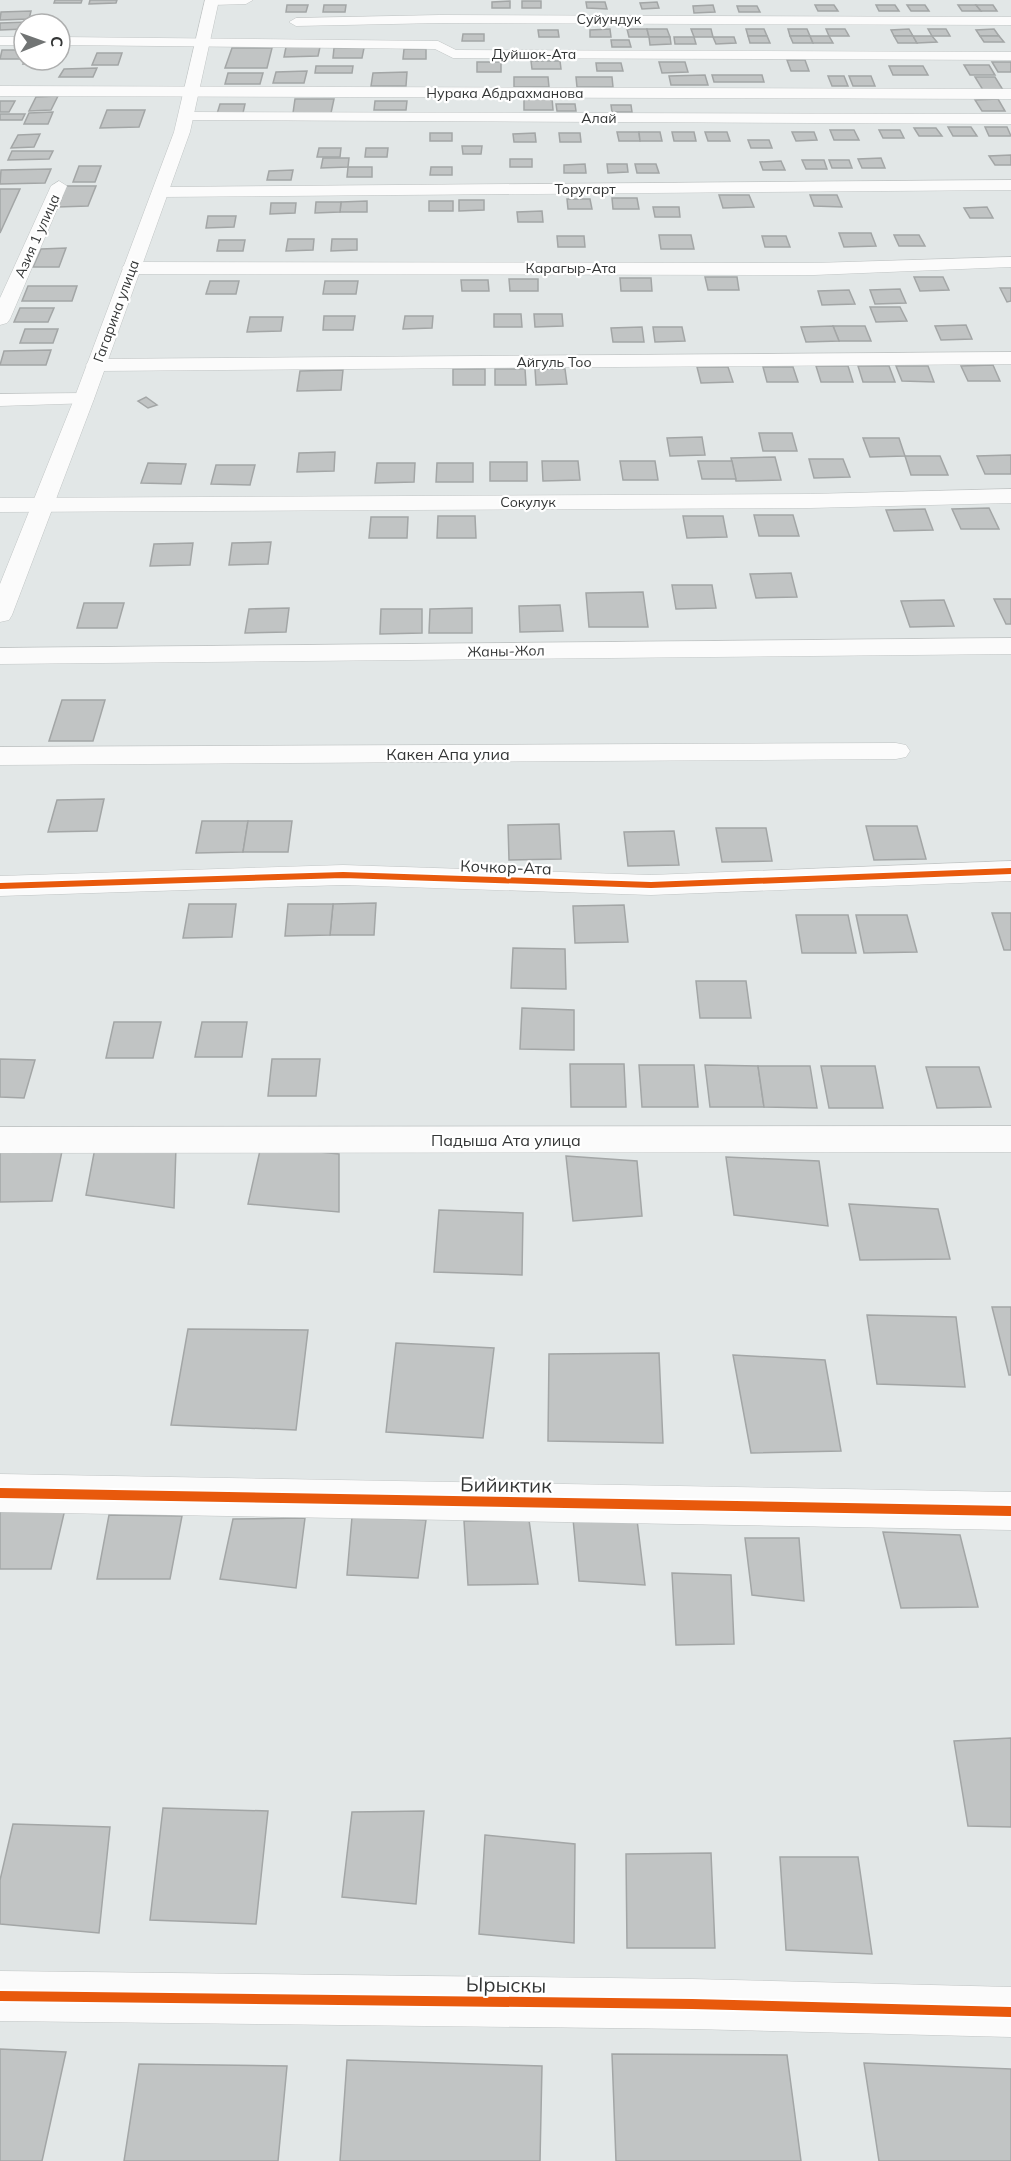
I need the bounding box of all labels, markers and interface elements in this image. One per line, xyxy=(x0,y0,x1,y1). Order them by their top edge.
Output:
street label: Суйундук xyxy=(577,10,642,28)
north arrow xyxy=(12,12,72,72)
text: С xyxy=(47,36,67,47)
street label: Дуйшок-Ата xyxy=(492,45,576,63)
street label: Нурака Абдрахманова xyxy=(426,84,584,102)
street label: Алай xyxy=(581,109,617,127)
street label: Торугарт xyxy=(554,180,616,198)
street label: Азия 1 улица xyxy=(10,191,64,281)
street label: Гагарина улица xyxy=(89,257,143,365)
street label: Карагыр-Ата xyxy=(526,259,616,277)
street label: Айгуль Тоо xyxy=(516,353,592,371)
street label: Сокулук xyxy=(500,493,556,511)
street label: Жаны-Жол xyxy=(467,641,545,661)
street label: Какен Апа улиа xyxy=(386,744,510,764)
street label: Кочкор-Ата xyxy=(460,855,552,879)
street label: Падыша Ата улица xyxy=(431,1130,581,1150)
street label: Бийиктик xyxy=(460,1471,552,1498)
street label: Ырыскы xyxy=(466,1971,546,1998)

